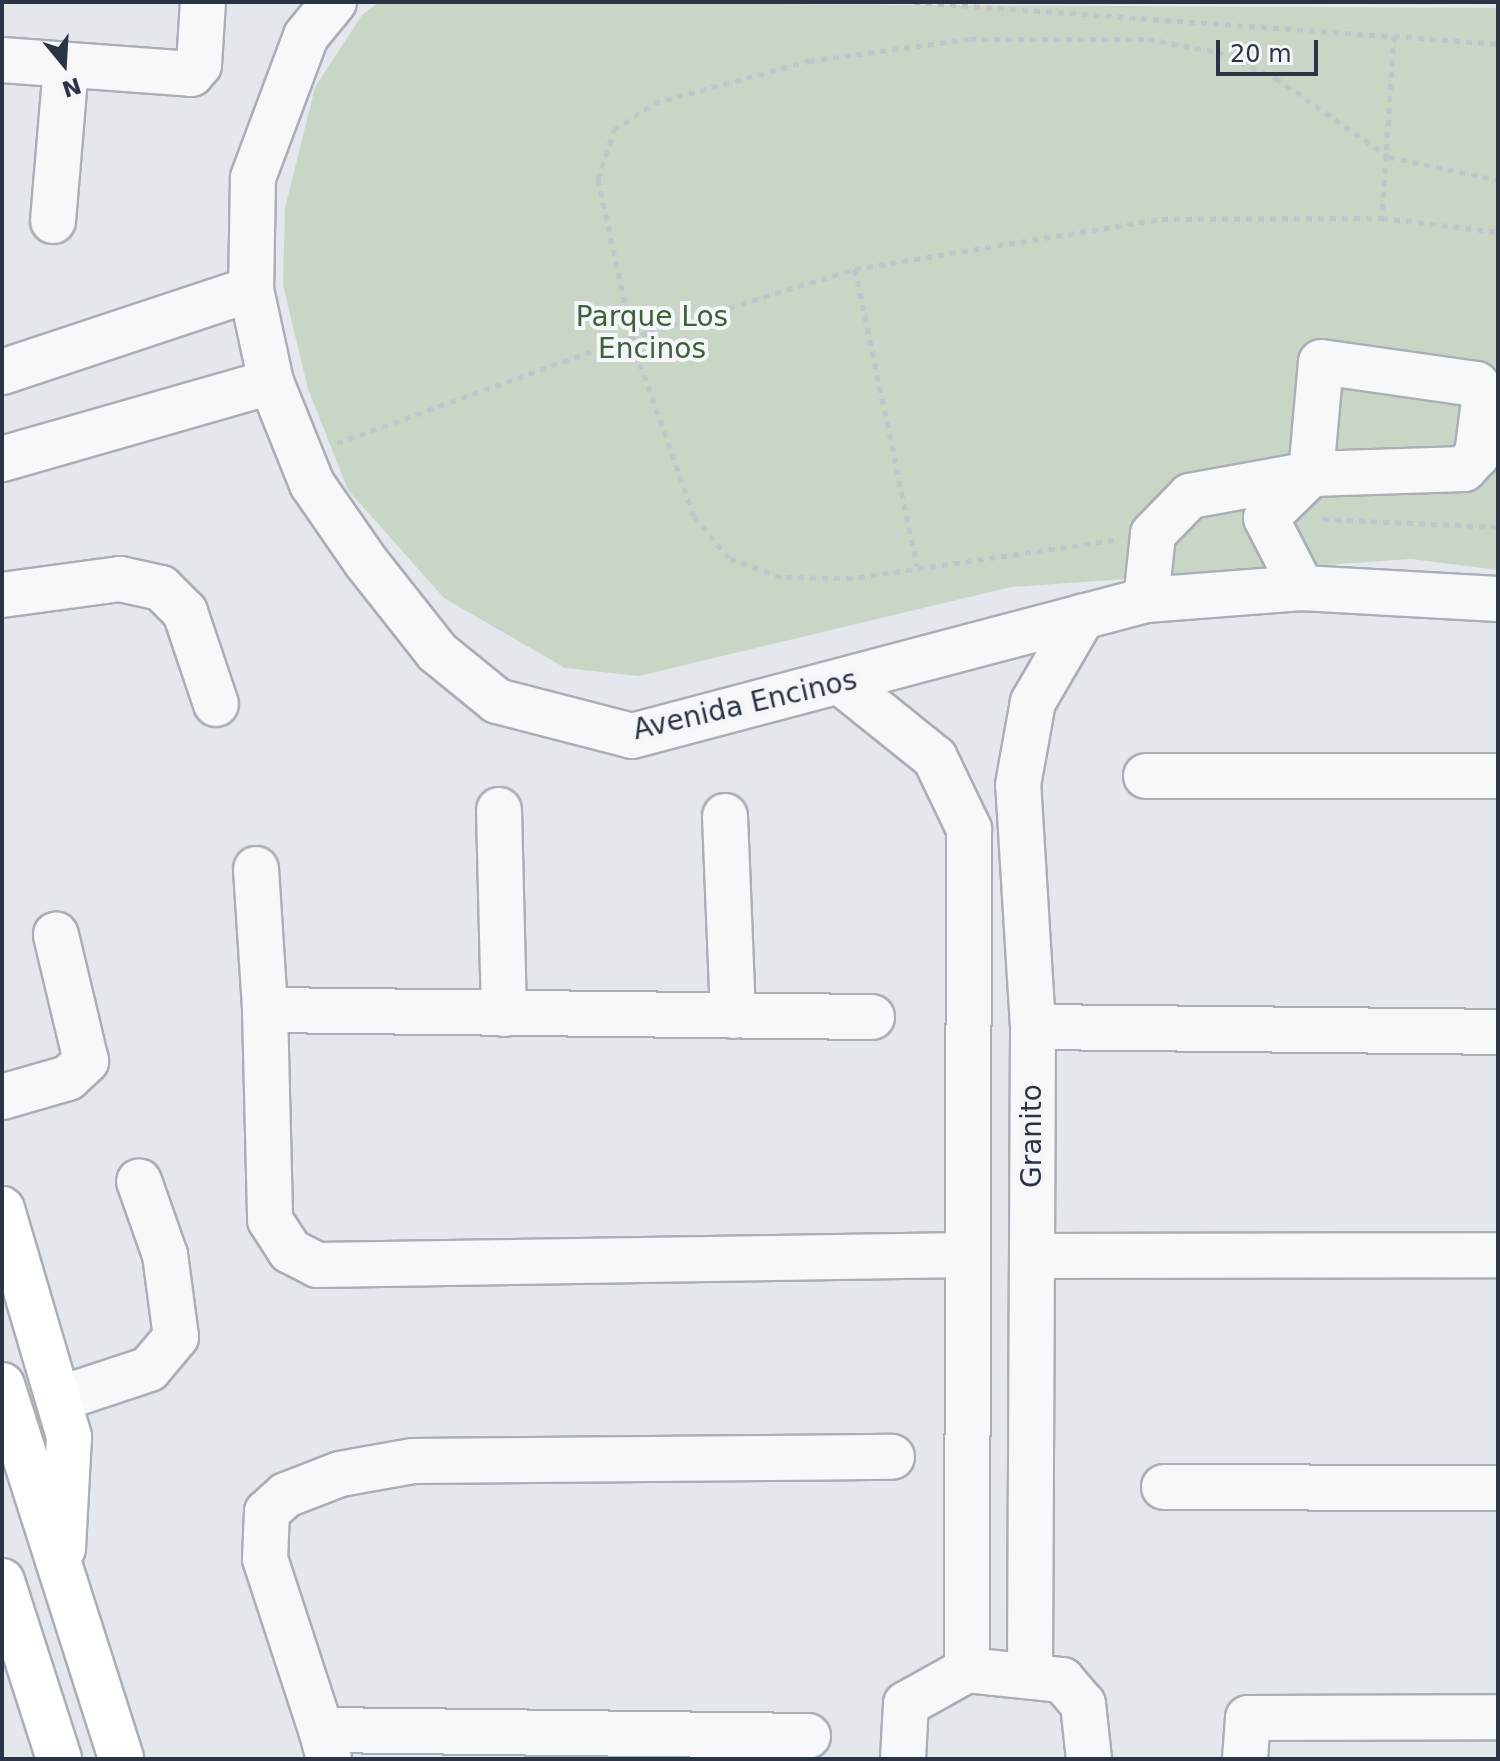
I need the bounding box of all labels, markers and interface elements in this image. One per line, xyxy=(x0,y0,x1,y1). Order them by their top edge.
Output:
north arrow xyxy=(24,24,104,104)
scale bar xyxy=(1220,24,1322,74)
text: 20 m xyxy=(1230,40,1292,68)
text: N xyxy=(59,73,84,102)
park label: Parque Los Encinos xyxy=(576,300,728,366)
street label: Avenida Encinos xyxy=(630,663,860,747)
street label: Granito xyxy=(1015,1084,1049,1188)

